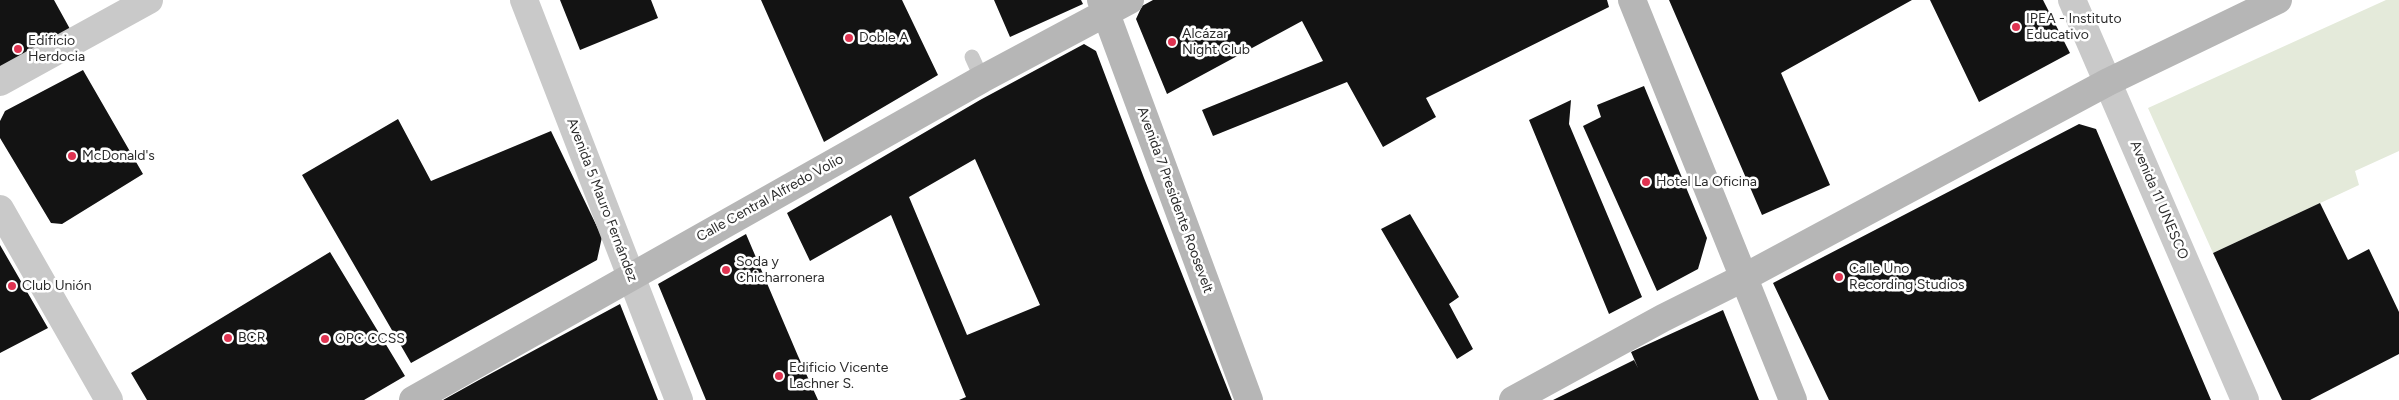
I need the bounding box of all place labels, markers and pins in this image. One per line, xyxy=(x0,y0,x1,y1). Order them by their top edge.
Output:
place label: IPEA - Instituto Educativo xyxy=(2026,11,2122,44)
marker: IPEA - Instituto Educativo xyxy=(2010,21,2022,33)
place label: Alcázar Night Club xyxy=(1182,26,1250,58)
place label: Doble A xyxy=(859,30,909,46)
marker: Doble A xyxy=(843,32,855,44)
place label: Edificio Herdocia xyxy=(28,33,85,65)
marker: Alcázar Night Club xyxy=(1166,36,1178,48)
marker: Edificio Herdocia xyxy=(12,43,24,55)
place label: McDonald's xyxy=(82,148,155,164)
marker: McDonald's xyxy=(66,150,78,162)
place label: Hotel La Oficina xyxy=(1656,174,1757,190)
marker: Hotel La Oficina xyxy=(1640,176,1652,188)
place label: Soda y Chicharronera xyxy=(736,254,825,286)
place label: Calle Uno Recording Studios xyxy=(1849,261,1965,294)
marker: Soda y Chicharronera xyxy=(720,264,732,276)
marker: Calle Uno Recording Studios xyxy=(1833,271,1845,283)
place label: Club Unión xyxy=(22,278,92,294)
marker: Club Unión xyxy=(6,280,18,292)
place label: BCR xyxy=(238,330,265,346)
place label: OPC CCSS xyxy=(335,331,405,347)
marker: BCR xyxy=(222,332,234,344)
marker: OPC CCSS xyxy=(319,333,331,345)
place label: Edificio Vicente Lachner S. xyxy=(789,360,888,392)
marker: Edificio Vicente Lachner S. xyxy=(773,370,785,382)

